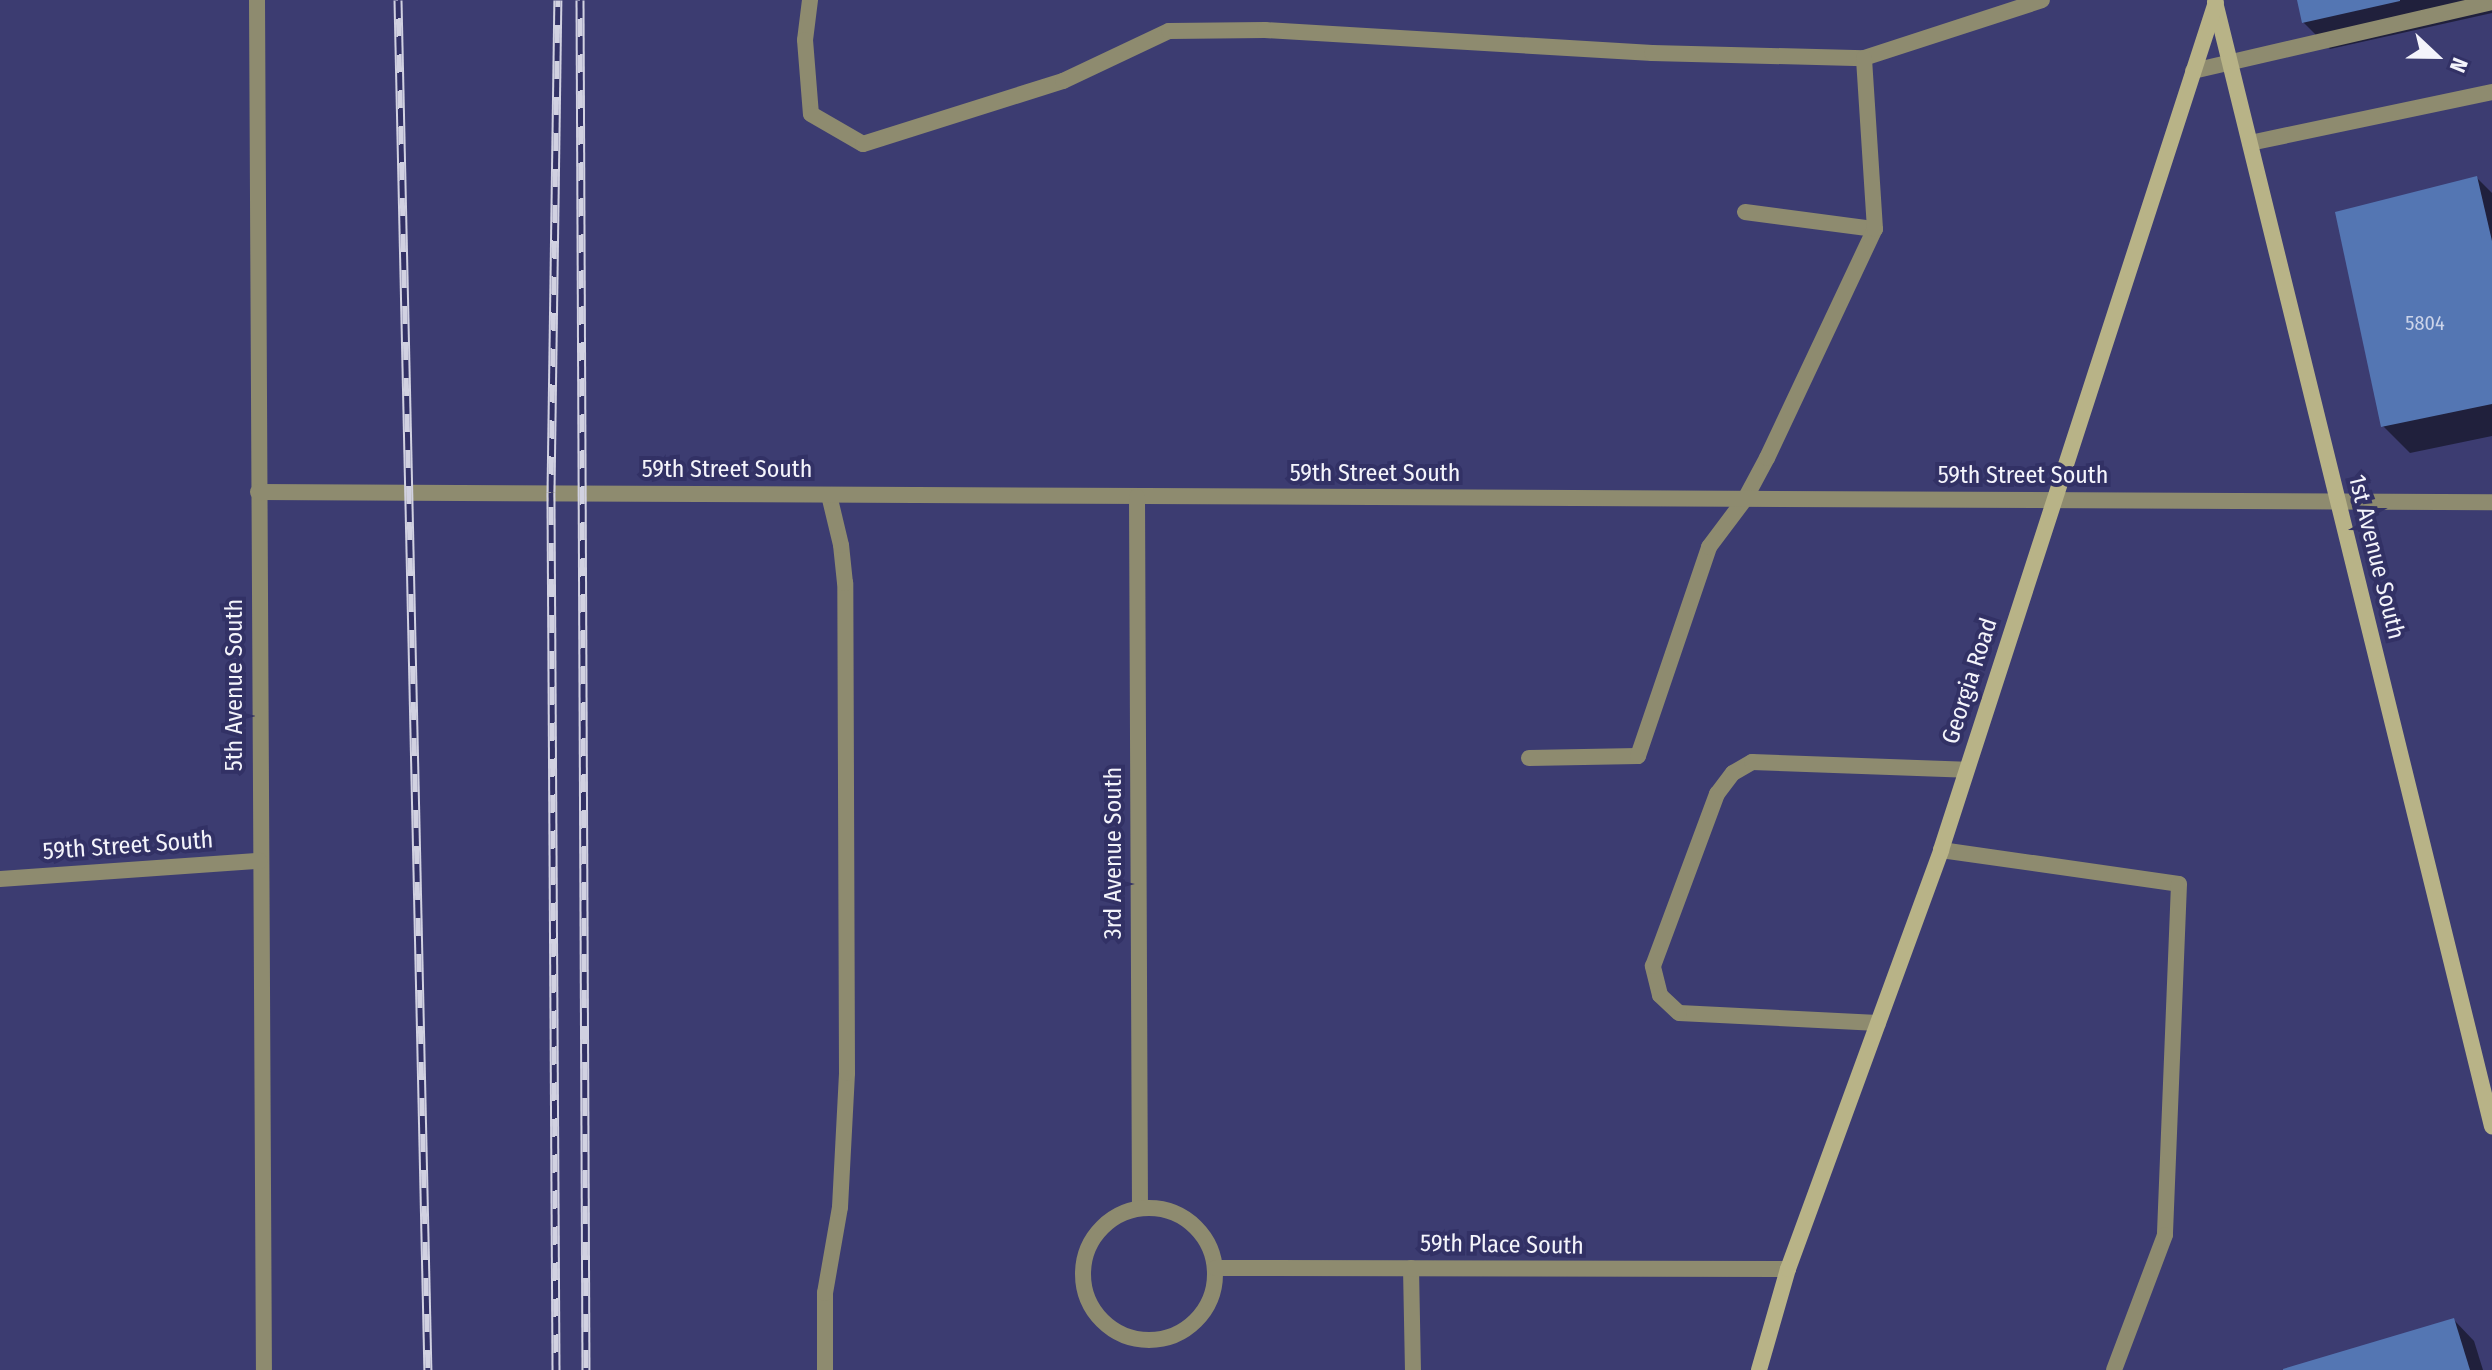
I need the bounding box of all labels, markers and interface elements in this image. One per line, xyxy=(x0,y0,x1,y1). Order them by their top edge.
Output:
north arrow xyxy=(2396,16,2476,96)
text: N xyxy=(2444,54,2474,76)
house number: 5804 xyxy=(2405,311,2445,335)
street label: 59th Street South xyxy=(642,456,812,484)
street label: 59th Street South xyxy=(1290,460,1460,488)
street label: 59th Street South xyxy=(1938,462,2108,490)
street label: 1st Avenue South xyxy=(2342,472,2410,642)
street label: 5th Avenue South xyxy=(221,599,249,771)
street label: Georgia Road xyxy=(1936,614,2004,748)
street label: 3rd Avenue South xyxy=(1100,767,1128,939)
street label: 59th Street South xyxy=(42,826,214,866)
street label: 59th Place South xyxy=(1420,1229,1584,1261)

